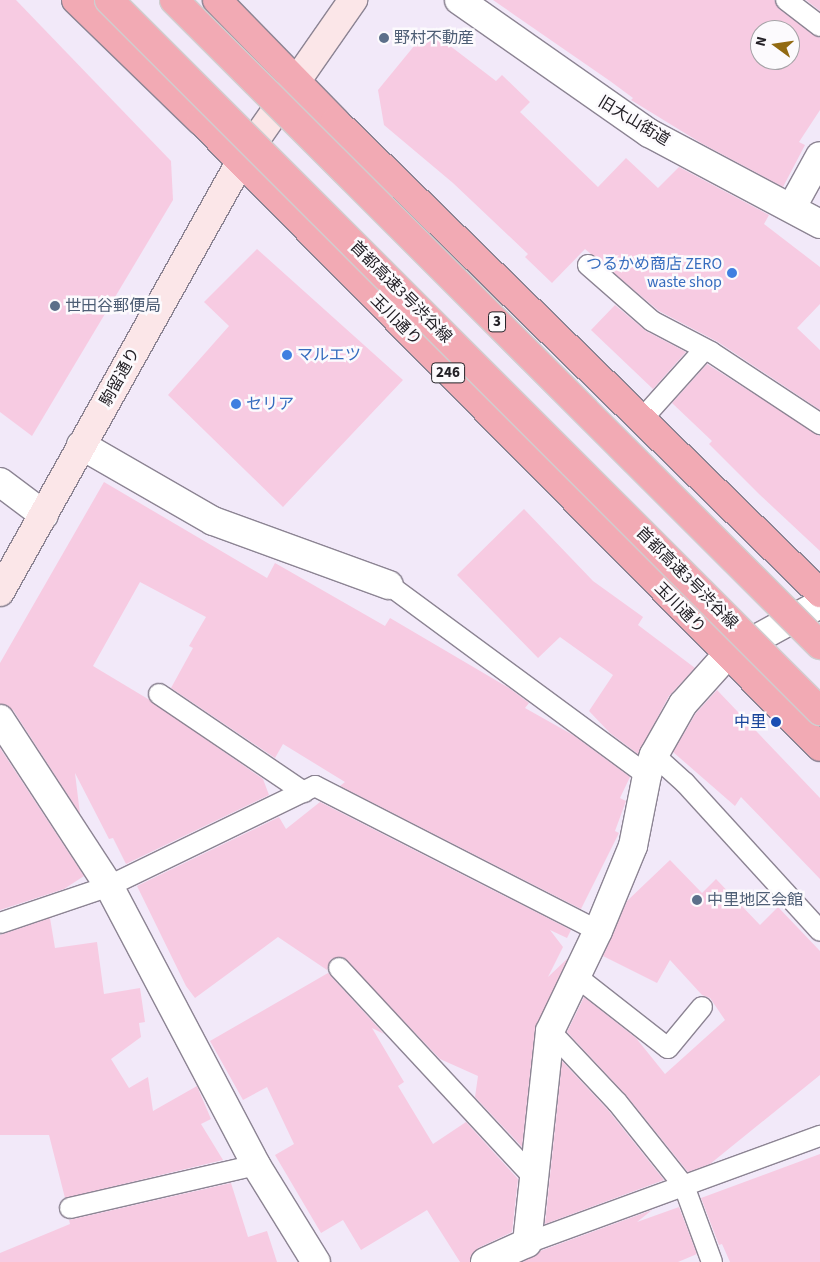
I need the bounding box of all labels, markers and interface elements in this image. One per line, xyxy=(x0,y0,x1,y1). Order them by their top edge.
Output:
north arrow xyxy=(750,20,800,70)
place label: 野村不動産 xyxy=(394,28,474,48)
marker: 野村不動産 xyxy=(378,32,390,44)
text: N xyxy=(751,35,772,49)
street label: 旧大山街道 xyxy=(595,92,673,150)
street label: 首都高速3号渋谷線 xyxy=(346,237,456,347)
place label: つるかめ商店 ZERO waste shop xyxy=(586,254,722,292)
marker: つるかめ商店 ZERO waste shop xyxy=(726,267,738,279)
street label: 玉川通り xyxy=(367,291,425,349)
place label: 世田谷郵便局 xyxy=(65,296,161,316)
marker: 世田谷郵便局 xyxy=(49,300,61,312)
road number: 3 xyxy=(487,310,507,334)
street label: 駒留通り xyxy=(96,344,144,410)
place label: マルエツ xyxy=(297,345,361,365)
marker: マルエツ xyxy=(281,349,293,361)
road number: 246 xyxy=(430,360,466,386)
place label: セリア xyxy=(246,394,294,414)
marker: セリア xyxy=(230,398,242,410)
street label: 首都高速3号渋谷線 xyxy=(632,523,742,633)
street label: 玉川通り xyxy=(651,579,709,637)
place label: 中里 xyxy=(734,712,766,732)
marker: 中里 xyxy=(770,716,782,728)
place label: 中里地区会館 xyxy=(707,890,803,910)
marker: 中里地区会館 xyxy=(691,894,703,906)

